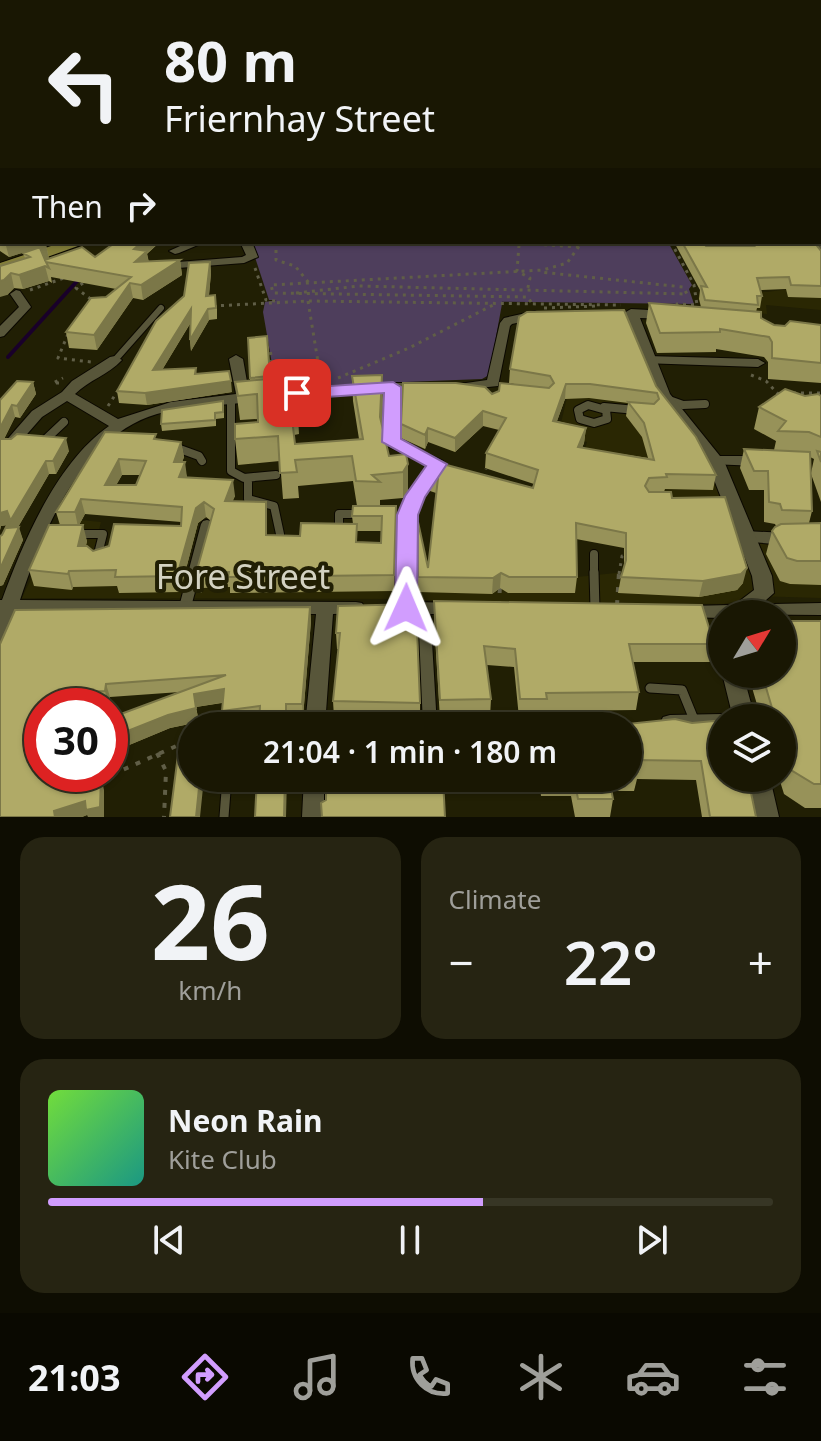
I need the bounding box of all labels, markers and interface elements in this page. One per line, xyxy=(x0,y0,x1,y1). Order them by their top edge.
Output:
text: 80 m xyxy=(164,22,297,98)
icon: left xyxy=(32,32,136,136)
text: Friernhay Street xyxy=(164,94,435,143)
icon: right xyxy=(119,184,163,228)
text: Then xyxy=(32,186,103,227)
pin xyxy=(263,359,331,427)
icon: arrive xyxy=(275,371,319,415)
street label: Fore Street xyxy=(156,553,330,599)
position arrow xyxy=(364,566,448,650)
north arrow xyxy=(708,600,796,688)
map controls xyxy=(708,600,796,792)
speed limit sign: 30 xyxy=(24,688,128,792)
button: layers xyxy=(708,704,796,792)
text: 21:04 · 1 min · 180 m xyxy=(263,731,557,772)
text: 26 xyxy=(151,849,270,990)
text: Climate xyxy=(449,881,541,917)
text: 22° xyxy=(564,921,658,1003)
text: − xyxy=(449,932,474,992)
text: + xyxy=(748,932,773,992)
text: km/h xyxy=(178,972,242,1008)
text: Neon Rain xyxy=(168,1100,322,1141)
text: Kite Club xyxy=(168,1141,277,1177)
icon: previous xyxy=(147,1218,191,1262)
icon: pause xyxy=(388,1218,432,1262)
icon: next xyxy=(630,1218,674,1262)
icon: directions xyxy=(177,1349,233,1405)
icon: music xyxy=(289,1349,345,1405)
icon: phone xyxy=(401,1349,457,1405)
icon: climate xyxy=(513,1349,569,1405)
icon: car xyxy=(625,1349,681,1405)
icon: filters xyxy=(737,1349,793,1405)
text: 21:03 xyxy=(28,1353,121,1402)

